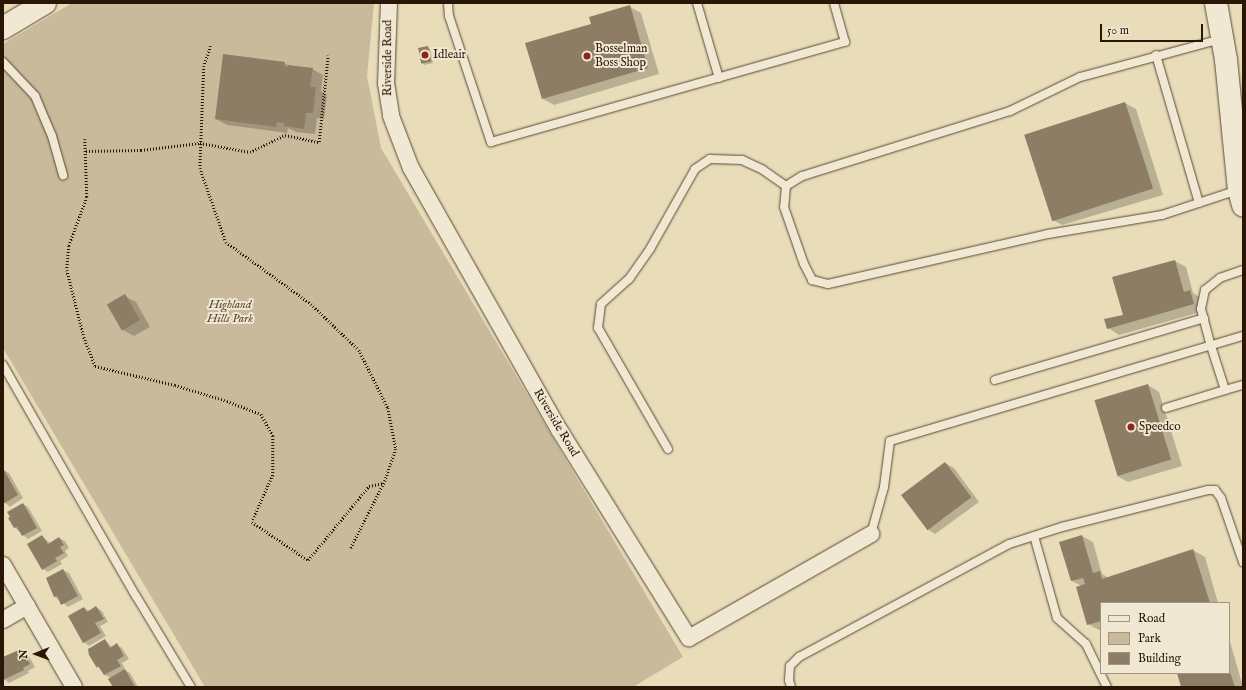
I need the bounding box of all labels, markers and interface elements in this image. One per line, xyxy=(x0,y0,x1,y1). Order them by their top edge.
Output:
scale bar xyxy=(1102,16,1205,42)
street label: Riverside Road xyxy=(381,20,395,96)
text: 50 m xyxy=(1107,23,1129,38)
place label: Bosselman Boss Shop xyxy=(595,42,647,70)
place label: Idleair xyxy=(433,48,466,62)
marker: Idleair xyxy=(420,50,430,60)
marker: Bosselman Boss Shop xyxy=(582,51,592,61)
park label: Highland Hills Park xyxy=(207,298,253,326)
street label: Riverside Road xyxy=(530,387,582,459)
place label: Speedco xyxy=(1139,420,1181,434)
marker: Speedco xyxy=(1126,422,1136,432)
legend xyxy=(1100,602,1230,674)
text: Road xyxy=(1138,611,1165,626)
text: Park xyxy=(1138,631,1161,646)
north arrow xyxy=(16,634,56,674)
text: N xyxy=(17,649,31,659)
text: Building xyxy=(1138,651,1181,666)

